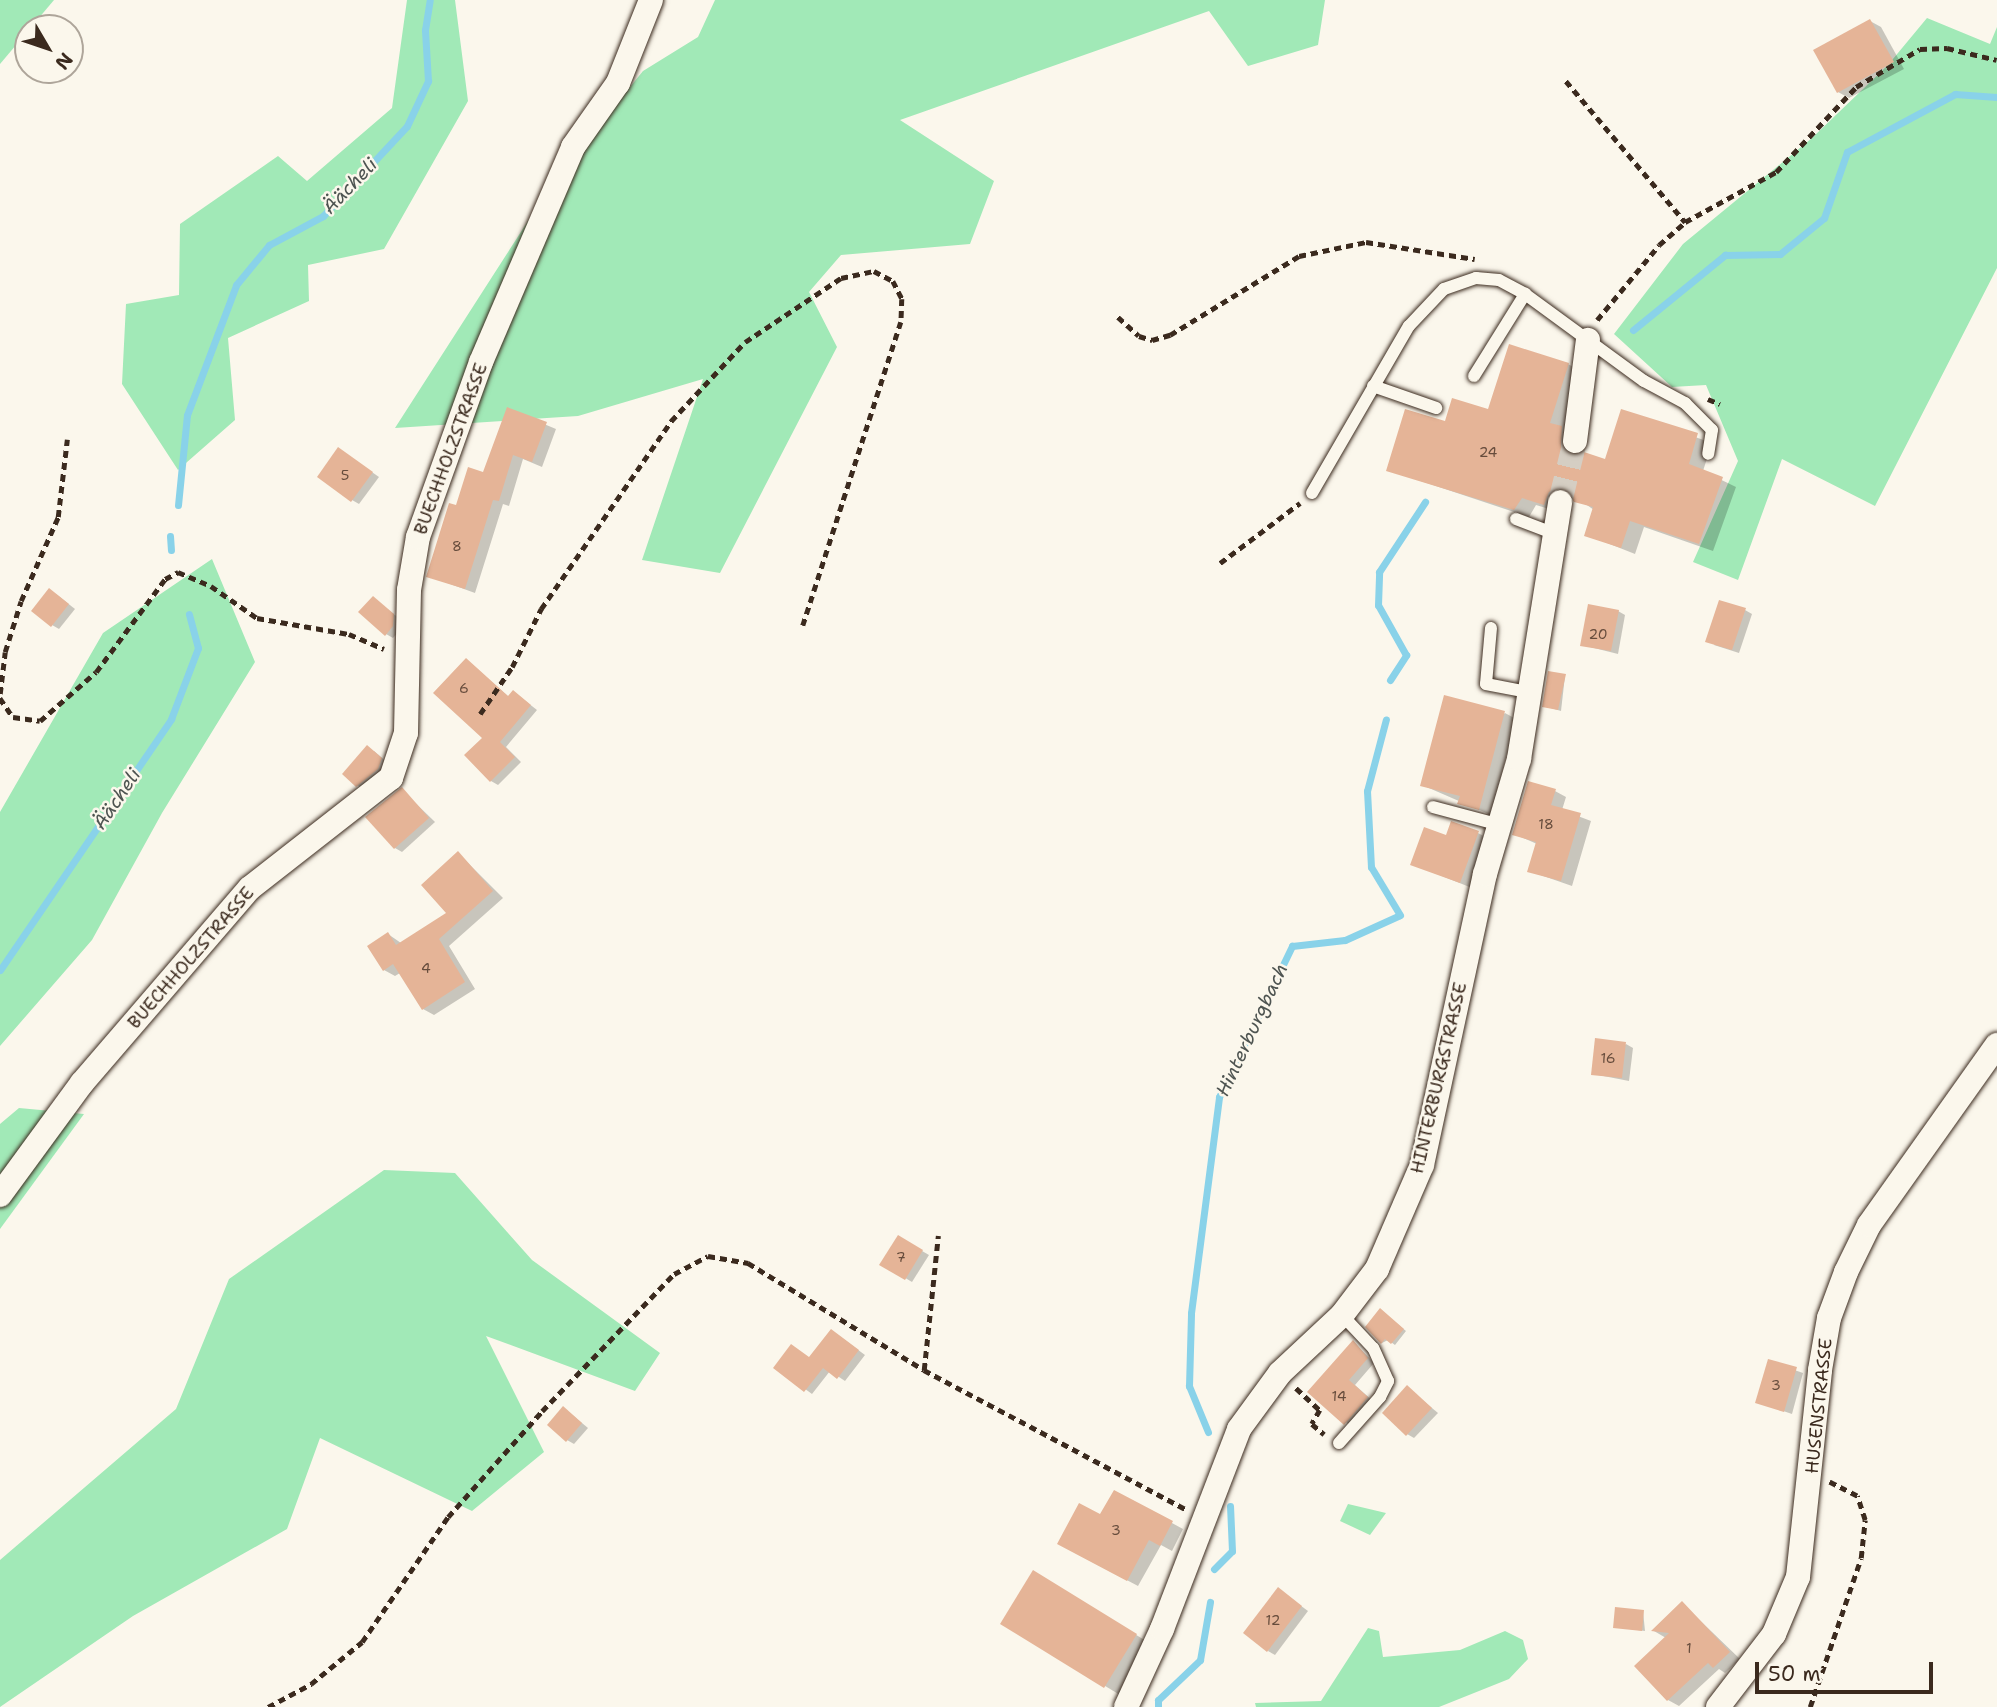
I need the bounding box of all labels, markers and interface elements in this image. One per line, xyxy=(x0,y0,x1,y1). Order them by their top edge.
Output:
north arrow xyxy=(14,14,84,84)
text: N xyxy=(50,48,79,75)
water label: Äächeli xyxy=(318,153,382,219)
street label: BUECHHOLZSTRASSE xyxy=(410,360,492,538)
house number: 24 xyxy=(1479,444,1497,460)
house number: 5 xyxy=(341,467,349,483)
house number: 8 xyxy=(452,538,462,554)
house number: 20 xyxy=(1588,626,1608,642)
house number: 6 xyxy=(459,680,469,696)
water label: Äächeli xyxy=(88,764,146,834)
house number: 18 xyxy=(1538,816,1554,832)
street label: BUECHHOLZSTRASSE xyxy=(124,883,258,1033)
house number: 4 xyxy=(421,960,431,976)
water label: Hinterburgbach xyxy=(1211,960,1293,1100)
street label: HINTERBURGSTRASSE xyxy=(1406,980,1472,1176)
house number: 16 xyxy=(1600,1050,1616,1066)
house number: 7 xyxy=(896,1249,906,1265)
street label: HUSENSTRASSE xyxy=(1801,1337,1837,1475)
house number: 3 xyxy=(1771,1377,1781,1393)
house number: 14 xyxy=(1331,1388,1347,1404)
house number: 3 xyxy=(1111,1522,1121,1538)
house number: 12 xyxy=(1266,1612,1280,1628)
house number: 1 xyxy=(1686,1640,1692,1656)
scale bar xyxy=(1759,1648,1938,1692)
text: 50 m xyxy=(1768,1660,1821,1688)

